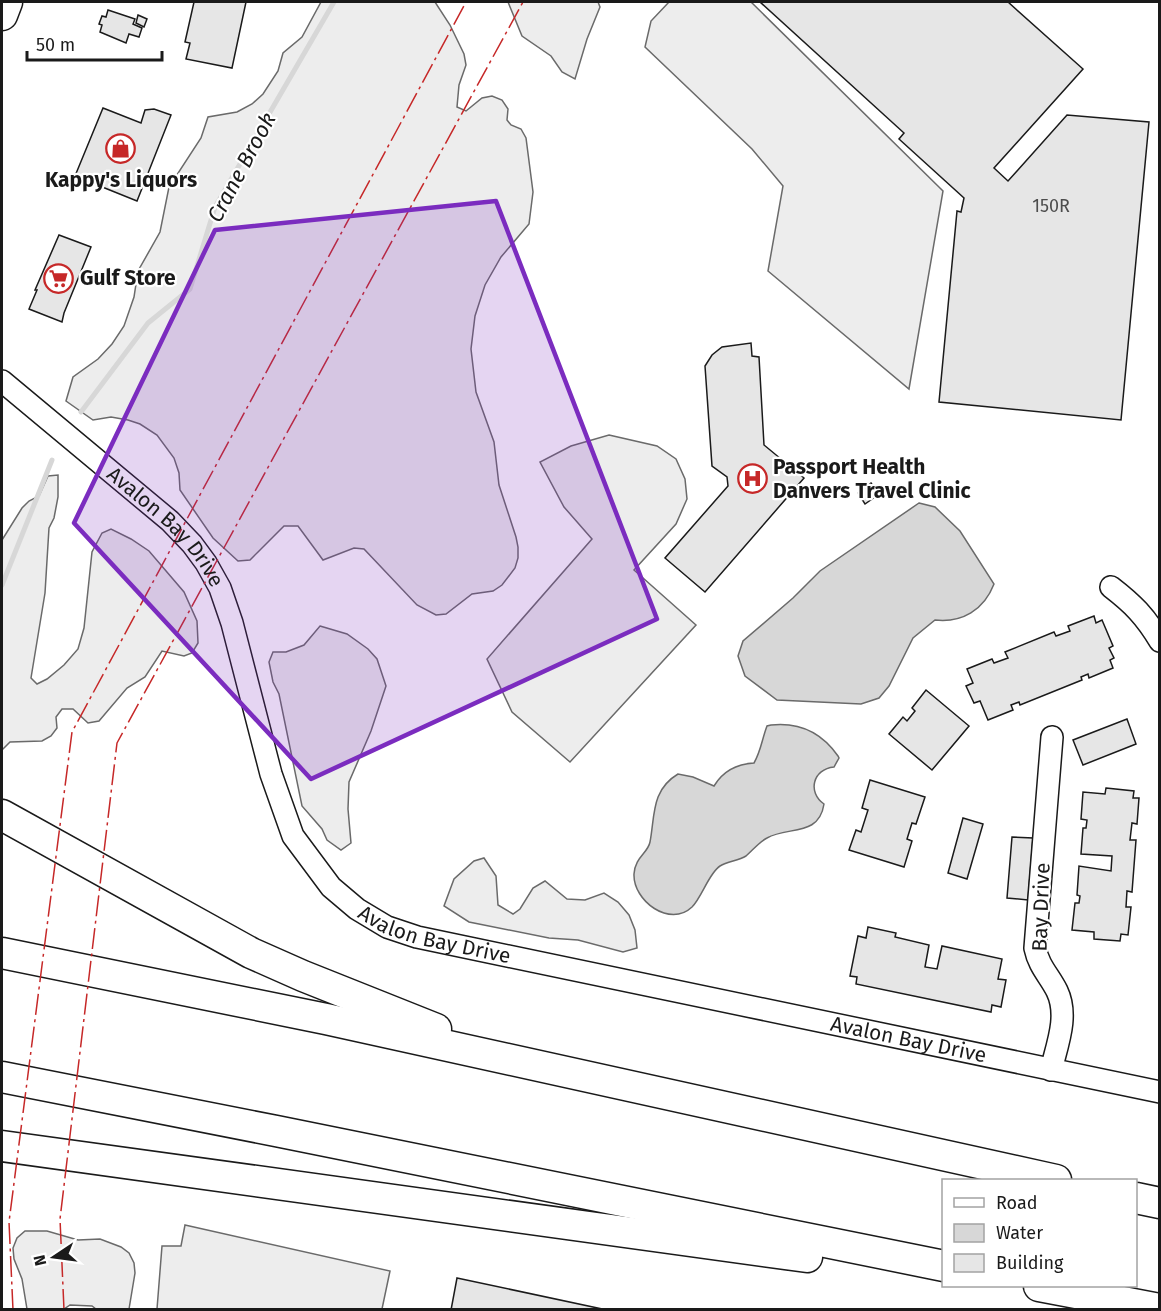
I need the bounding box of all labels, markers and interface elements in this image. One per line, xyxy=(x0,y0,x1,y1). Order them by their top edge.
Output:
scale bar xyxy=(27,24,162,62)
text: 50 m xyxy=(36,34,75,56)
water label: Crane Brook xyxy=(201,108,282,227)
shop icon: Kappy's Liquors xyxy=(105,133,137,165)
place label: Kappy's Liquors xyxy=(45,167,197,193)
house number: 150R xyxy=(1032,195,1070,217)
supermarket icon: Gulf Store xyxy=(43,262,75,294)
place label: Gulf Store xyxy=(80,265,176,291)
place label: Passport Health Danvers Travel Clinic xyxy=(773,454,971,504)
street label: Avalon Bay Drive xyxy=(102,461,230,591)
hospital icon: Passport Health Danvers Travel Clinic xyxy=(736,463,768,495)
street label: Bay Drive xyxy=(1026,862,1056,952)
street label: Avalon Bay Drive xyxy=(353,900,513,969)
street label: Avalon Bay Drive xyxy=(828,1011,989,1068)
legend xyxy=(942,1179,1137,1287)
text: Road xyxy=(996,1192,1038,1214)
text: Water xyxy=(996,1222,1043,1244)
north arrow xyxy=(24,1227,84,1287)
text: Building xyxy=(996,1252,1064,1274)
text: N xyxy=(29,1253,50,1268)

